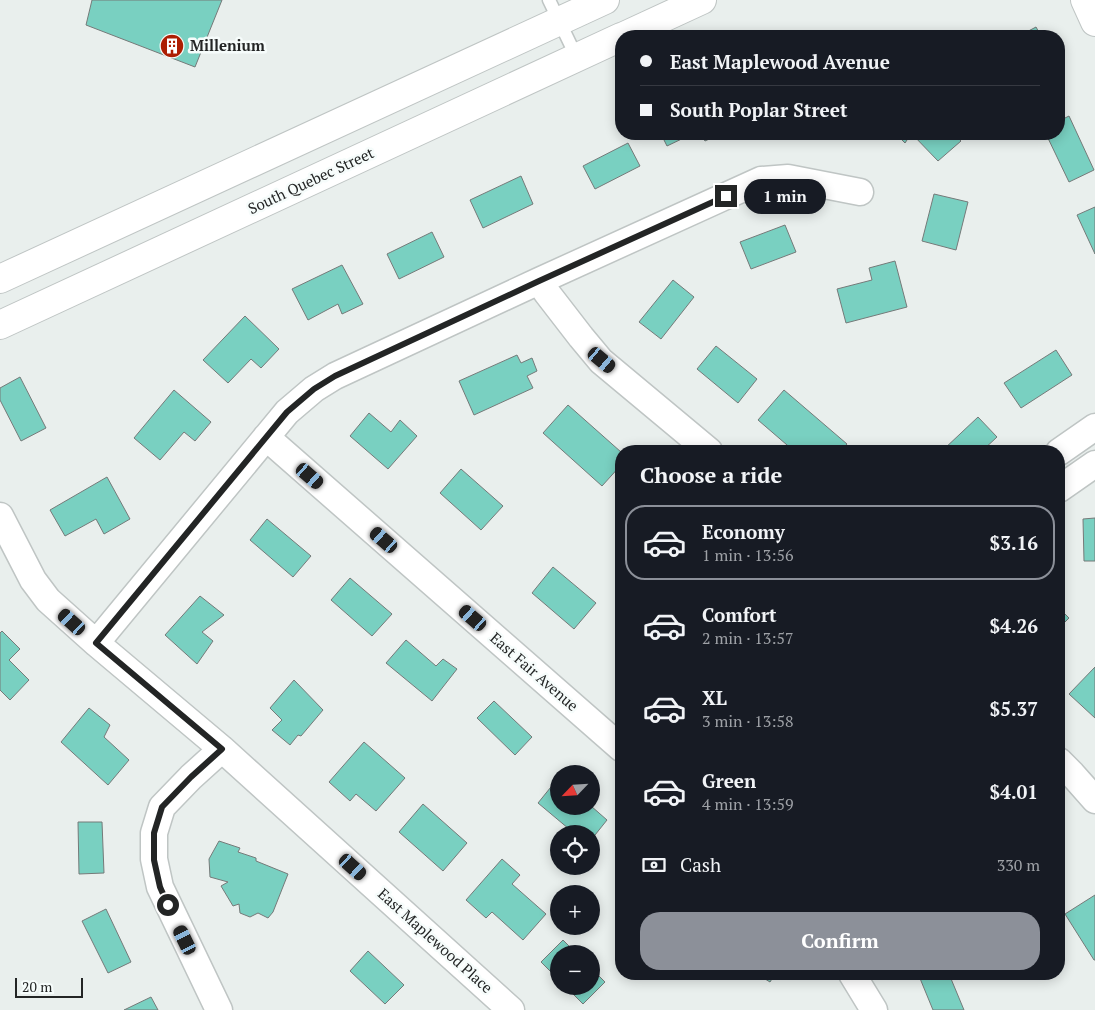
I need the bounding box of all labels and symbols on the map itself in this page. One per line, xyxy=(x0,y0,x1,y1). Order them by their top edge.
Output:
building icon: Millenium xyxy=(159,33,185,59)
place label: Millenium xyxy=(190,35,265,55)
street label: South Quebec Street xyxy=(244,142,377,218)
callout: 1 min xyxy=(744,178,826,214)
route end xyxy=(715,185,737,207)
car xyxy=(585,345,618,375)
car xyxy=(293,460,326,492)
car xyxy=(367,524,400,556)
car xyxy=(456,602,489,634)
car xyxy=(55,606,88,638)
street label: East Fair Avenue xyxy=(486,627,583,715)
north arrow xyxy=(550,765,600,815)
car xyxy=(336,851,369,883)
street label: East Maplewood Place xyxy=(374,883,497,997)
route start xyxy=(157,894,179,916)
car xyxy=(171,923,198,957)
scale bar xyxy=(15,975,82,998)

